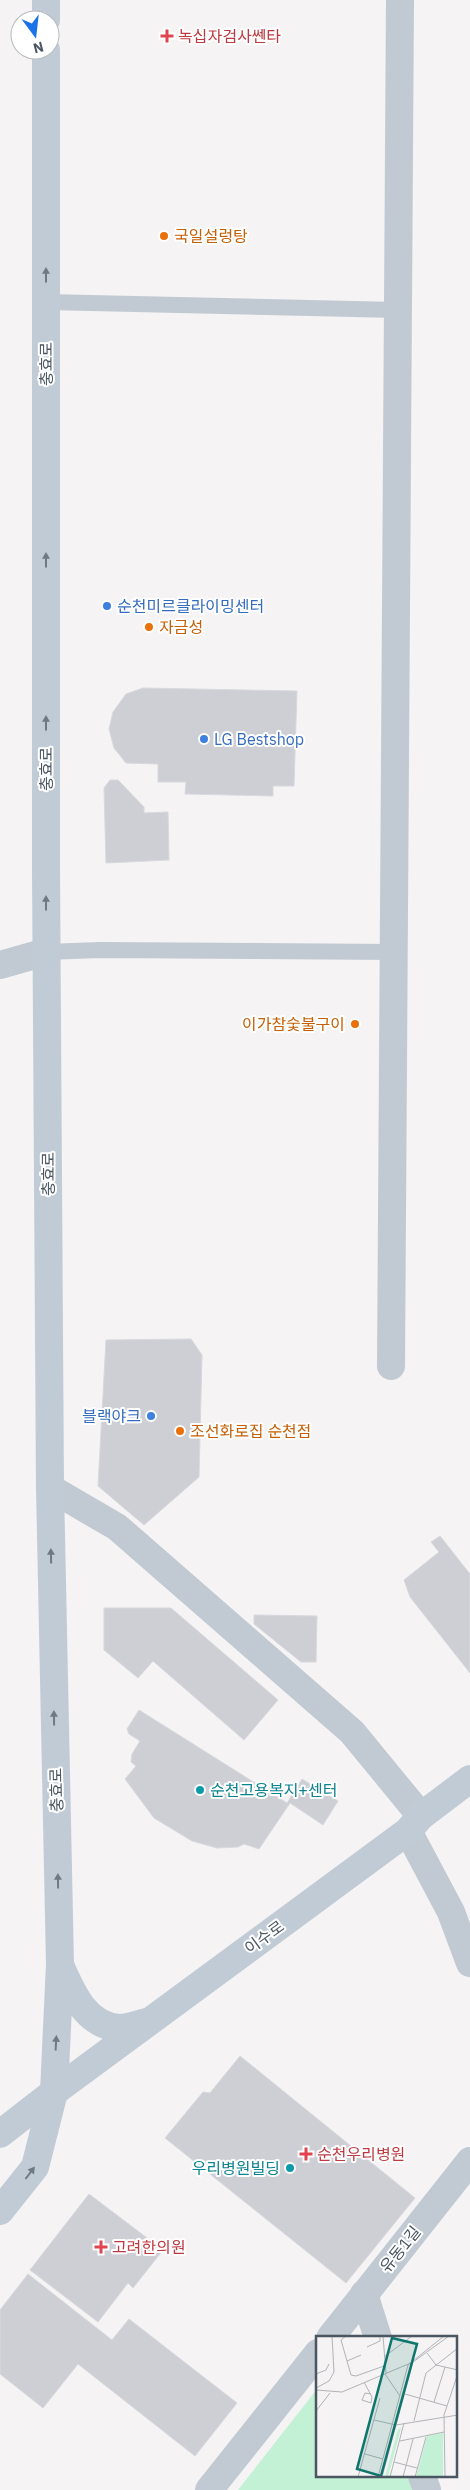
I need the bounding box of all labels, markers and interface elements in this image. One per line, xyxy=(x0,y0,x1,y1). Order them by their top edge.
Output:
north arrow xyxy=(10,10,60,60)
place label: 녹십자검사쎈타 xyxy=(178,26,281,46)
marker: 녹십자검사쎈타 xyxy=(160,29,174,43)
text: N xyxy=(31,38,46,58)
place label: 국일설렁탕 xyxy=(174,226,248,246)
marker: 국일설렁탕 xyxy=(158,230,170,242)
one-way arrow xyxy=(42,267,50,283)
street label: 충효로 xyxy=(36,342,56,386)
one-way arrow xyxy=(42,552,50,568)
place label: 순천미르클라이밍센터 xyxy=(117,596,264,616)
marker: 순천미르클라이밍센터 xyxy=(101,600,113,612)
place label: 자금성 xyxy=(159,617,203,637)
marker: 자금성 xyxy=(143,621,155,633)
one-way arrow xyxy=(42,715,50,731)
place label: LG Bestshop xyxy=(214,729,304,749)
marker: LG Bestshop xyxy=(198,733,210,745)
street label: 충효로 xyxy=(36,747,56,791)
one-way arrow xyxy=(42,895,50,911)
place label: 이가참숯불구이 xyxy=(242,1014,345,1034)
marker: 이가참숯불구이 xyxy=(349,1018,361,1030)
street label: 충효로 xyxy=(38,1152,58,1196)
place label: 블랙야크 xyxy=(82,1406,141,1426)
marker: 블랙야크 xyxy=(145,1410,157,1422)
place label: 조선화로집 순천점 xyxy=(190,1421,312,1441)
marker: 조선화로집 순천점 xyxy=(174,1425,186,1437)
one-way arrow xyxy=(47,1548,55,1564)
one-way arrow xyxy=(50,1710,58,1726)
street label: 충효로 xyxy=(46,1767,66,1812)
place label: 순천고용복지+센터 xyxy=(210,1780,337,1800)
marker: 순천고용복지+센터 xyxy=(194,1784,206,1796)
one-way arrow xyxy=(54,1872,62,1888)
street label: 이수로 xyxy=(240,1916,288,1958)
one-way arrow xyxy=(52,2035,60,2051)
place label: 순천우리병원 xyxy=(317,2144,405,2164)
marker: 순천우리병원 xyxy=(299,2147,313,2161)
place label: 우리병원빌딩 xyxy=(192,2158,280,2178)
marker: 우리병원빌딩 xyxy=(284,2162,296,2174)
one-way arrow xyxy=(25,2166,35,2180)
street label: 유동1길 xyxy=(375,2222,425,2276)
place label: 고려한의원 xyxy=(112,2237,186,2257)
marker: 고려한의원 xyxy=(94,2240,108,2254)
inset map xyxy=(316,2336,458,2478)

